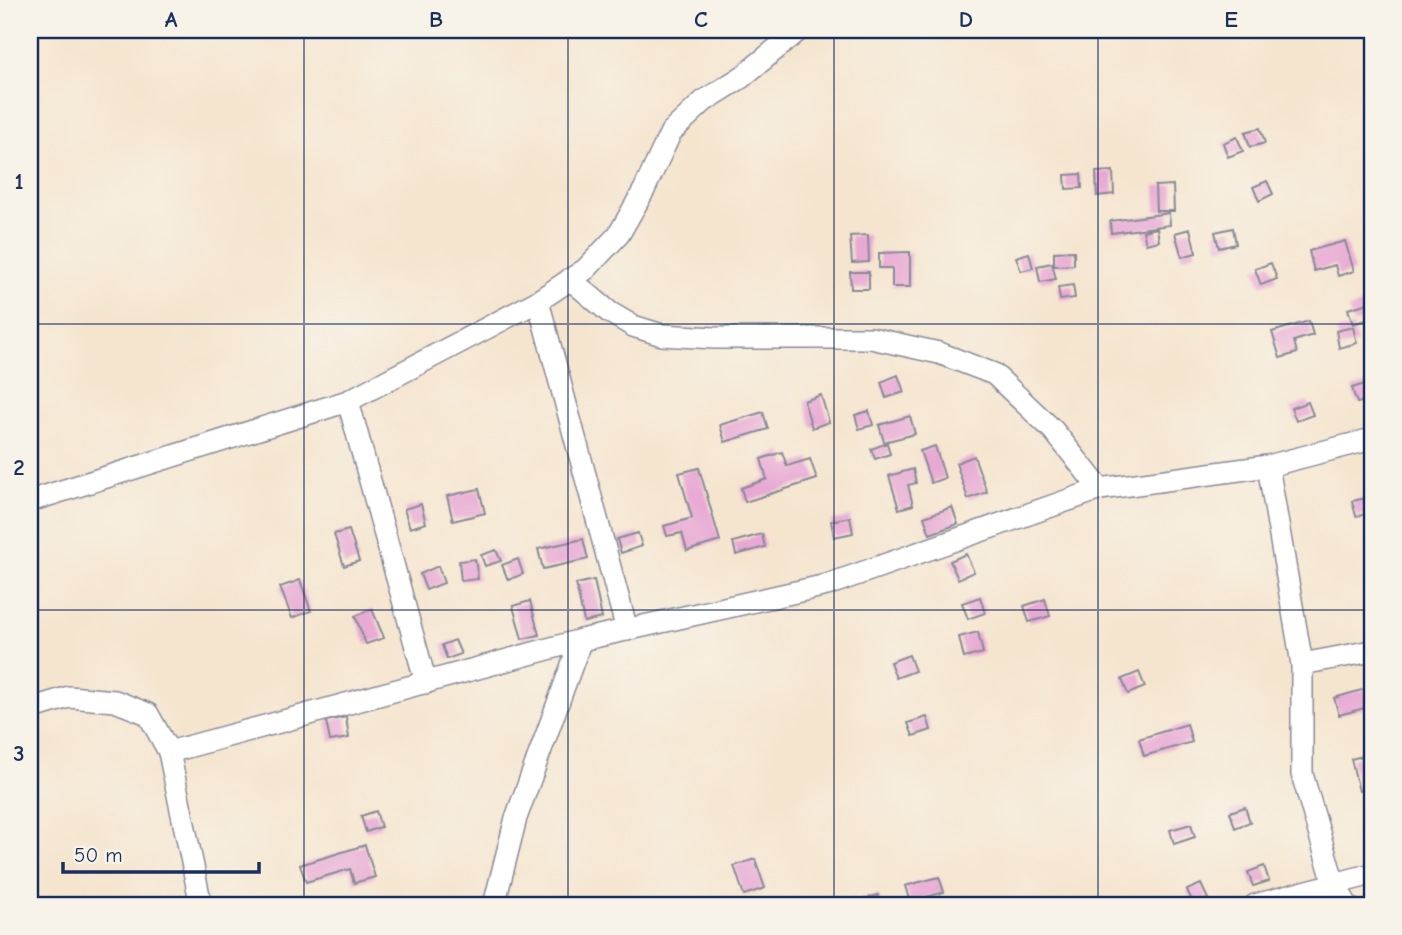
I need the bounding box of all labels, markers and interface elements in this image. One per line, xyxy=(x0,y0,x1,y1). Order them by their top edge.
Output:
text: A xyxy=(165,6,178,33)
text: B xyxy=(429,6,443,33)
text: C xyxy=(694,6,708,33)
text: D xyxy=(959,6,973,33)
text: E xyxy=(1224,6,1238,33)
text: 1 xyxy=(14,168,24,195)
text: 2 xyxy=(13,454,25,481)
text: 3 xyxy=(13,740,25,767)
scale bar xyxy=(63,830,259,874)
text: 50 m xyxy=(74,843,123,867)

